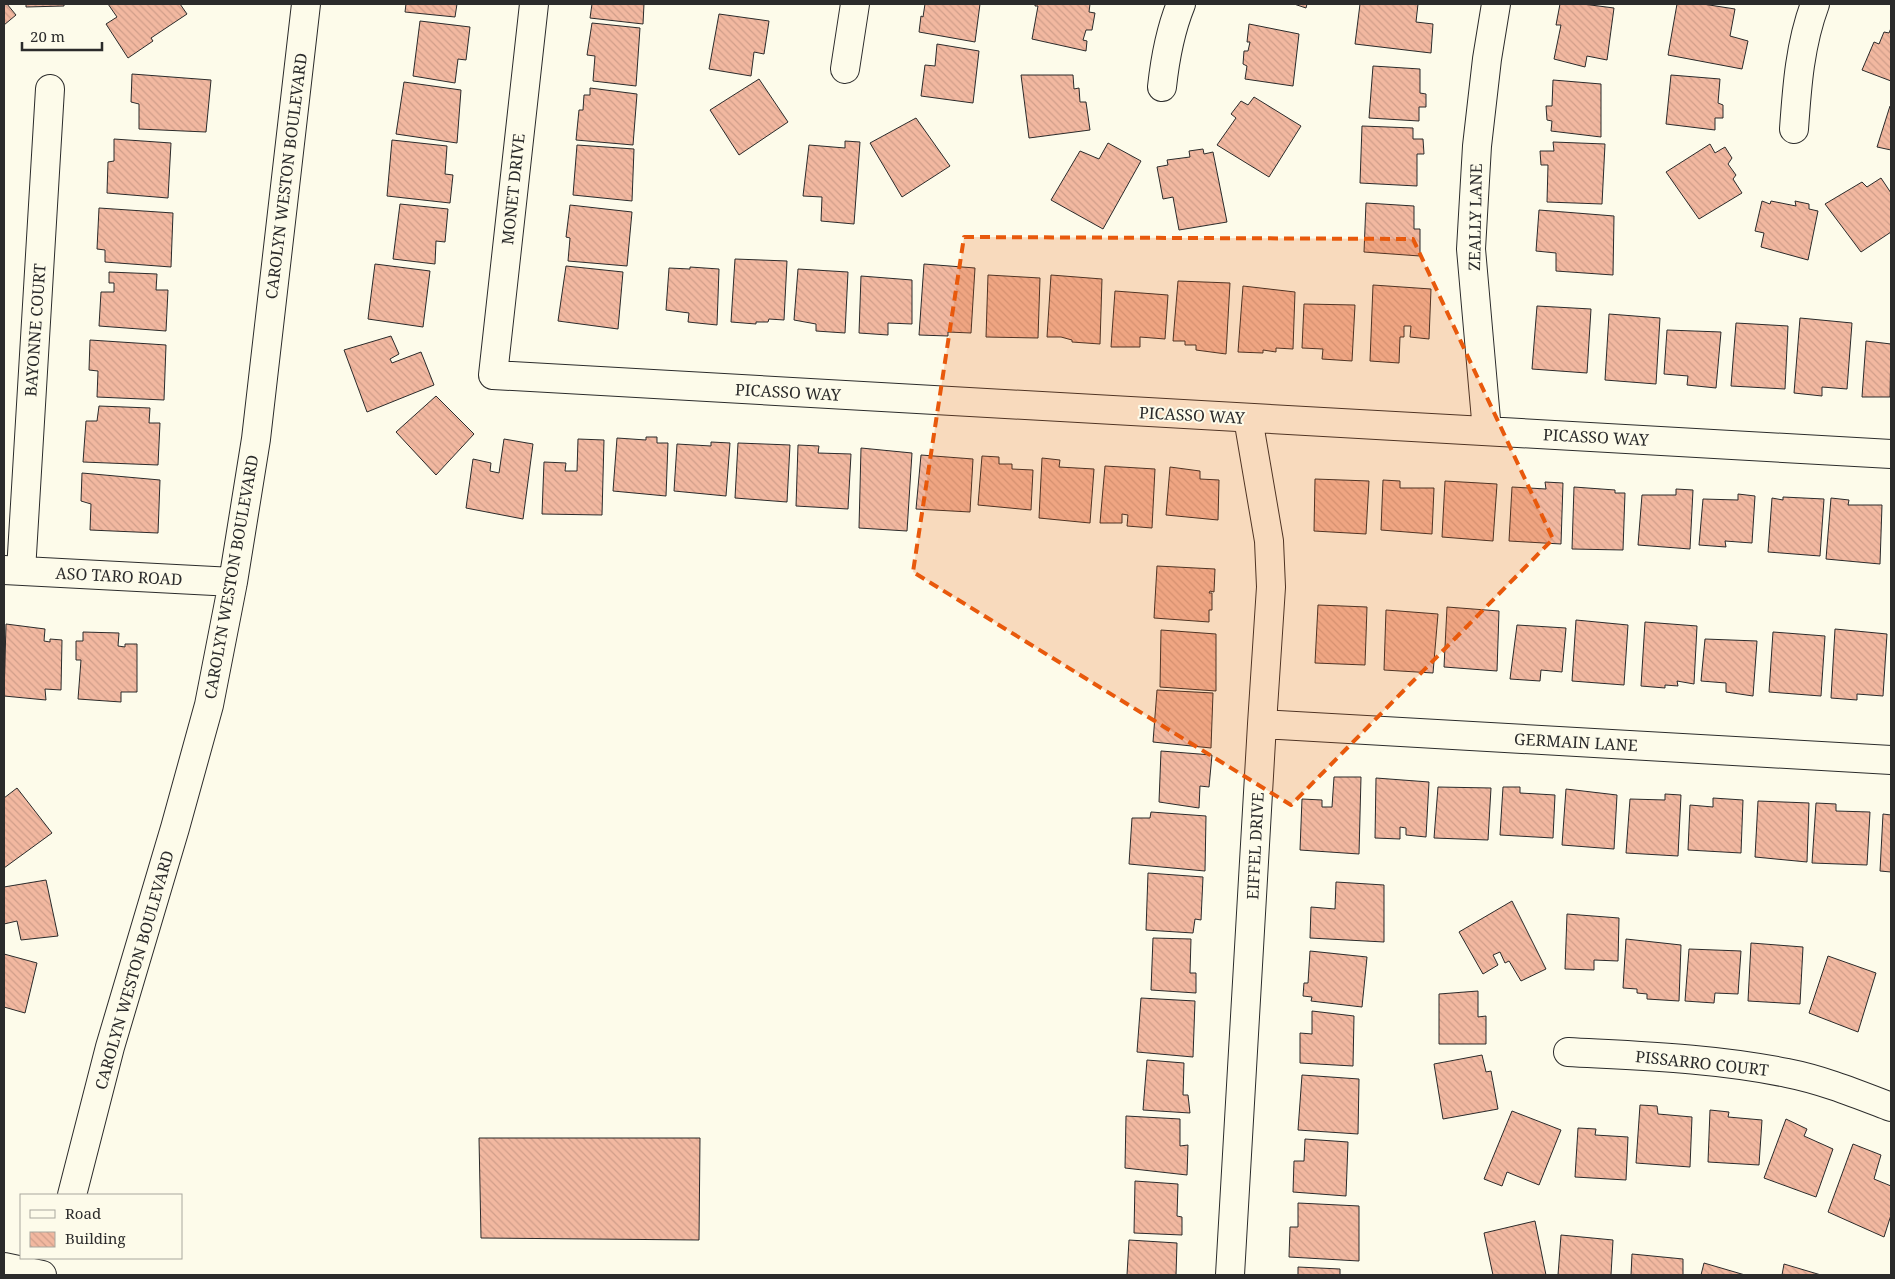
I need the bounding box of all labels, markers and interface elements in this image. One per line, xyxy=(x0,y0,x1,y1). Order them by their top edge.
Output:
scale bar xyxy=(22,20,102,52)
text: 20 m xyxy=(30,26,65,46)
street label: CAROLYN WESTON BOULEVARD xyxy=(260,52,312,300)
street label: MONET DRIVE xyxy=(496,132,530,246)
street label: ZEALLY LANE xyxy=(1463,163,1487,271)
street label: BAYONNE COURT xyxy=(19,263,51,397)
street label: PICASSO WAY xyxy=(735,378,842,406)
street label: PICASSO WAY xyxy=(1139,401,1246,429)
street label: PICASSO WAY xyxy=(1543,423,1650,451)
street label: CAROLYN WESTON BOULEVARD xyxy=(199,453,263,701)
street label: ASO TARO ROAD xyxy=(55,562,183,590)
street label: GERMAIN LANE xyxy=(1514,728,1638,756)
street label: EIFFEL DRIVE xyxy=(1241,792,1269,900)
street label: CAROLYN WESTON BOULEVARD xyxy=(89,848,179,1092)
street label: PISSARRO COURT xyxy=(1634,1045,1770,1081)
legend xyxy=(20,1194,182,1259)
text: Road xyxy=(65,1203,101,1223)
text: Building xyxy=(65,1228,126,1248)

